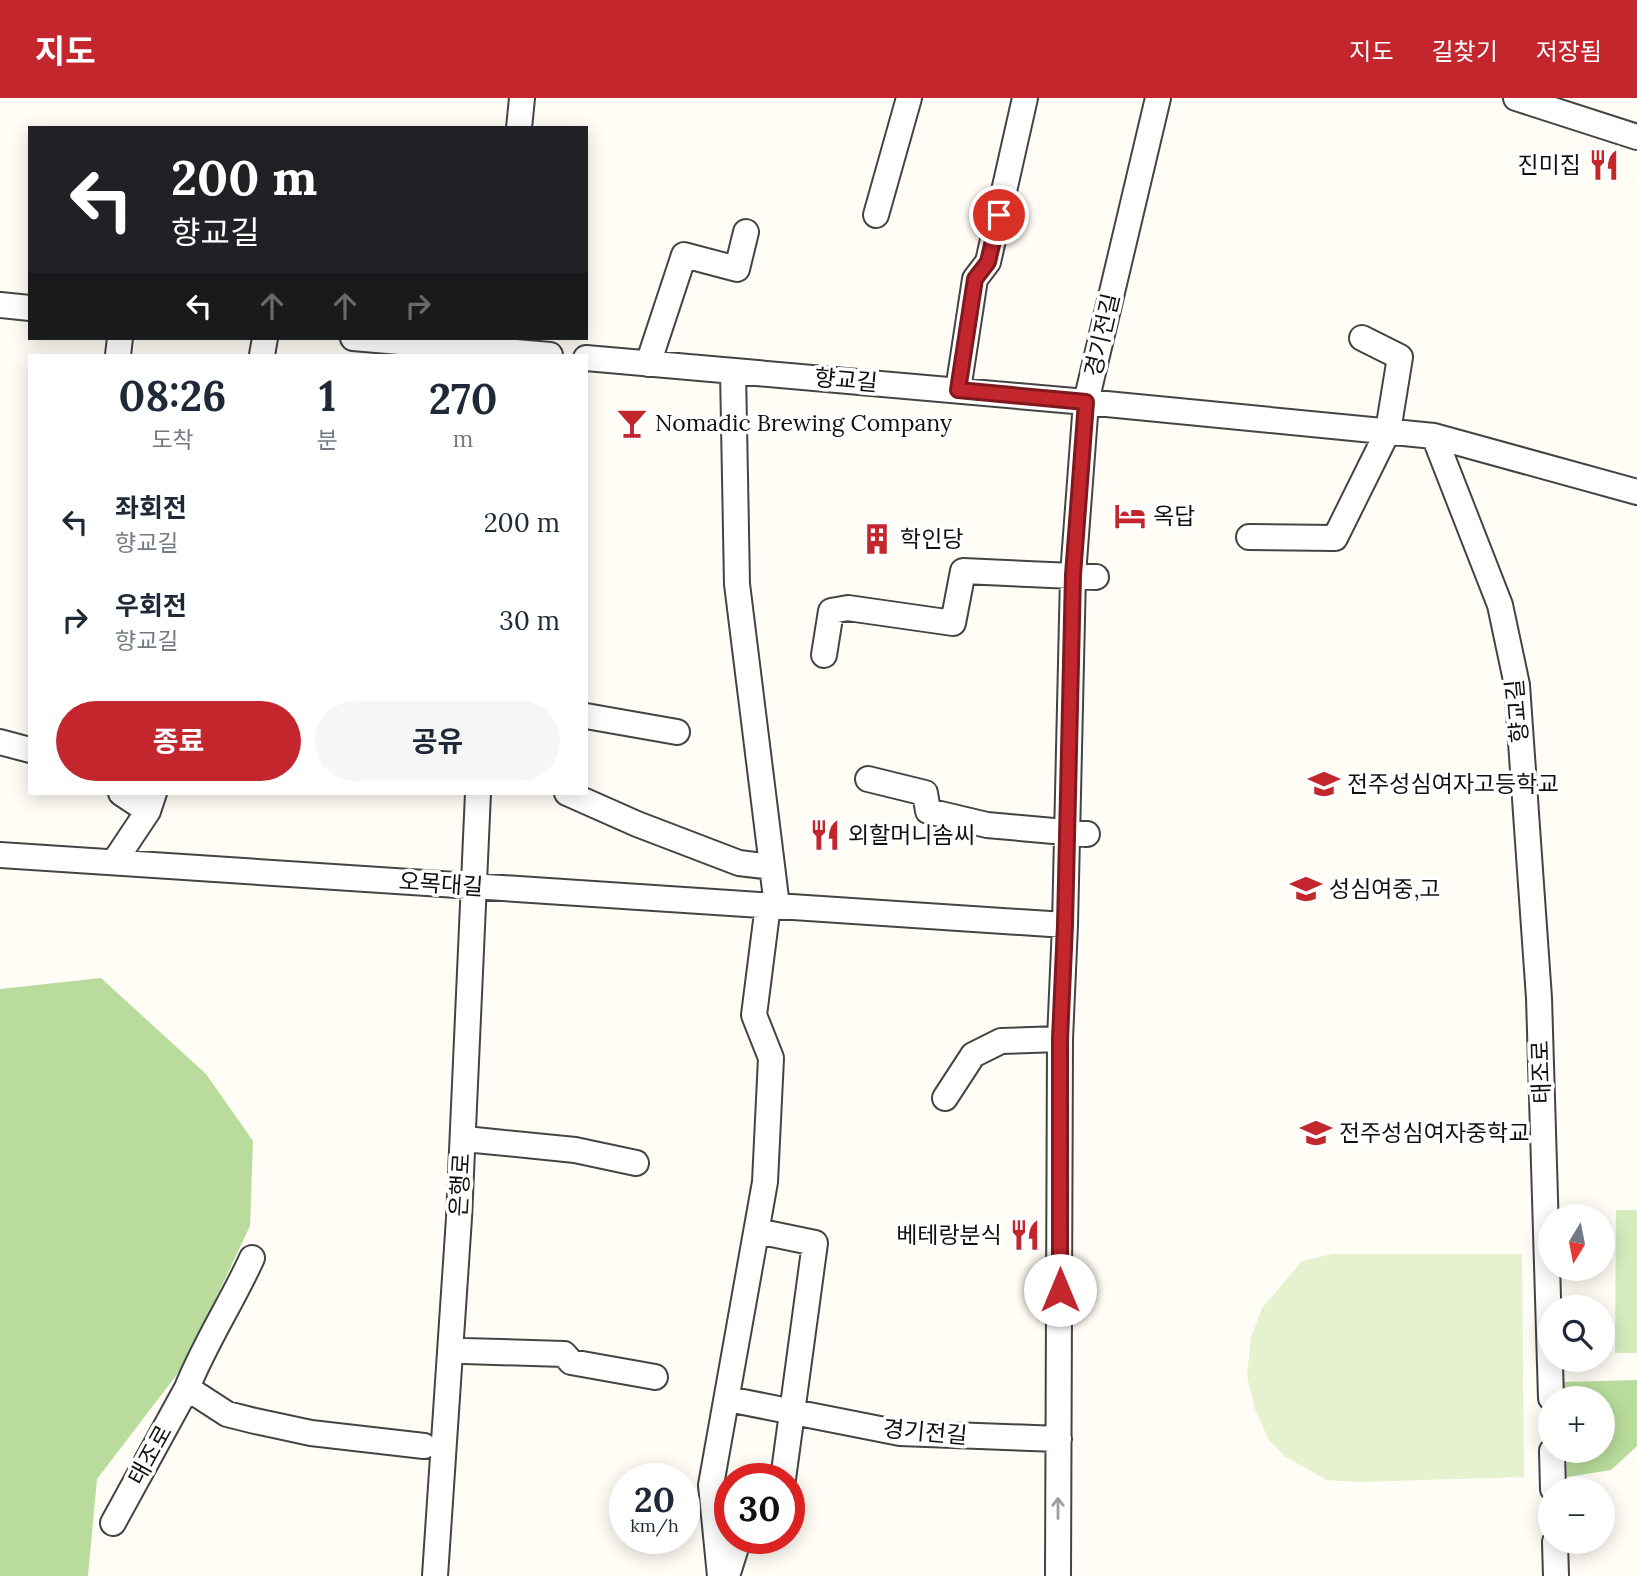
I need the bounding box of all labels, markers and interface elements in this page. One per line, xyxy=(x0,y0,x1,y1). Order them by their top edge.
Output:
text: 지도 xyxy=(35,30,96,72)
text: 지도 xyxy=(1349,36,1394,67)
text: 길찾기 xyxy=(1432,36,1498,67)
text: 저장됨 xyxy=(1536,36,1602,67)
text: 200 m xyxy=(171,146,317,208)
restaurant icon: 진미집 xyxy=(1587,148,1621,182)
place label: 진미집 xyxy=(1518,150,1581,179)
icon: left xyxy=(56,154,147,245)
pin xyxy=(969,185,1029,245)
icon: arrive xyxy=(980,196,1018,234)
text: 향교길 xyxy=(171,212,259,253)
icon: left xyxy=(180,287,218,325)
icon: ahead xyxy=(253,287,291,325)
icon: ahead xyxy=(326,287,364,325)
icon: right xyxy=(399,287,437,325)
street label: 경기전길 xyxy=(1078,290,1125,379)
street label: 향교길 xyxy=(813,362,879,397)
text: 08:26 xyxy=(119,369,226,423)
text: 1 xyxy=(319,369,336,423)
text: 270 xyxy=(429,372,497,426)
bar icon: Nomadic Brewing Company xyxy=(615,406,649,440)
place label: Nomadic Brewing Company xyxy=(655,408,953,437)
text: m xyxy=(453,424,473,453)
text: 도착 xyxy=(151,425,194,454)
text: 분 xyxy=(317,425,338,454)
text: 좌회전 xyxy=(115,491,187,524)
hotel icon: 옥답 xyxy=(1113,499,1147,533)
place label: 옥답 xyxy=(1153,501,1195,530)
icon: left xyxy=(56,503,94,541)
text: 200 m xyxy=(484,506,560,539)
building icon: 학인당 xyxy=(860,522,894,556)
place label: 학인당 xyxy=(900,524,963,553)
text: 향교길 xyxy=(115,528,178,557)
text: 우회전 xyxy=(115,589,187,622)
icon: right xyxy=(56,601,94,639)
text: 30 m xyxy=(499,604,560,637)
text: 향교길 xyxy=(115,626,178,655)
street label: 향교길 xyxy=(1499,678,1534,744)
button: 종료 xyxy=(56,701,301,781)
button: 공유 xyxy=(315,701,560,781)
school or university icon: 전주성심여자고등학교 xyxy=(1307,767,1341,801)
place label: 전주성심여자고등학교 xyxy=(1347,769,1559,798)
restaurant icon: 외할머니솜씨 xyxy=(808,818,842,852)
place label: 외할머니솜씨 xyxy=(848,820,975,849)
street label: 오목대길 xyxy=(398,866,484,901)
school or university icon: 성심여중,고 xyxy=(1289,872,1323,906)
place label: 성심여중,고 xyxy=(1329,874,1441,903)
street label: 태조로 xyxy=(1525,1040,1556,1104)
school or university icon: 전주성심여자중학교 xyxy=(1299,1116,1333,1150)
place label: 전주성심여자중학교 xyxy=(1339,1118,1529,1147)
street label: 은행로 xyxy=(443,1153,476,1217)
north arrow xyxy=(1538,1204,1615,1281)
map controls xyxy=(1538,1204,1615,1554)
restaurant icon: 베테랑분식 xyxy=(1008,1218,1042,1252)
place label: 베테랑분식 xyxy=(896,1220,1002,1249)
position arrow xyxy=(1023,1253,1097,1327)
button: search xyxy=(1538,1295,1615,1372)
button: + xyxy=(1538,1386,1615,1463)
street label: 경기전길 xyxy=(882,1413,968,1450)
street label: 태조로 xyxy=(121,1420,178,1490)
speed limit sign: 30 xyxy=(714,1463,805,1554)
text: 20 xyxy=(634,1477,675,1522)
button: − xyxy=(1538,1477,1615,1554)
one-way arrow xyxy=(1051,1497,1065,1520)
text: km/h xyxy=(630,1514,679,1537)

